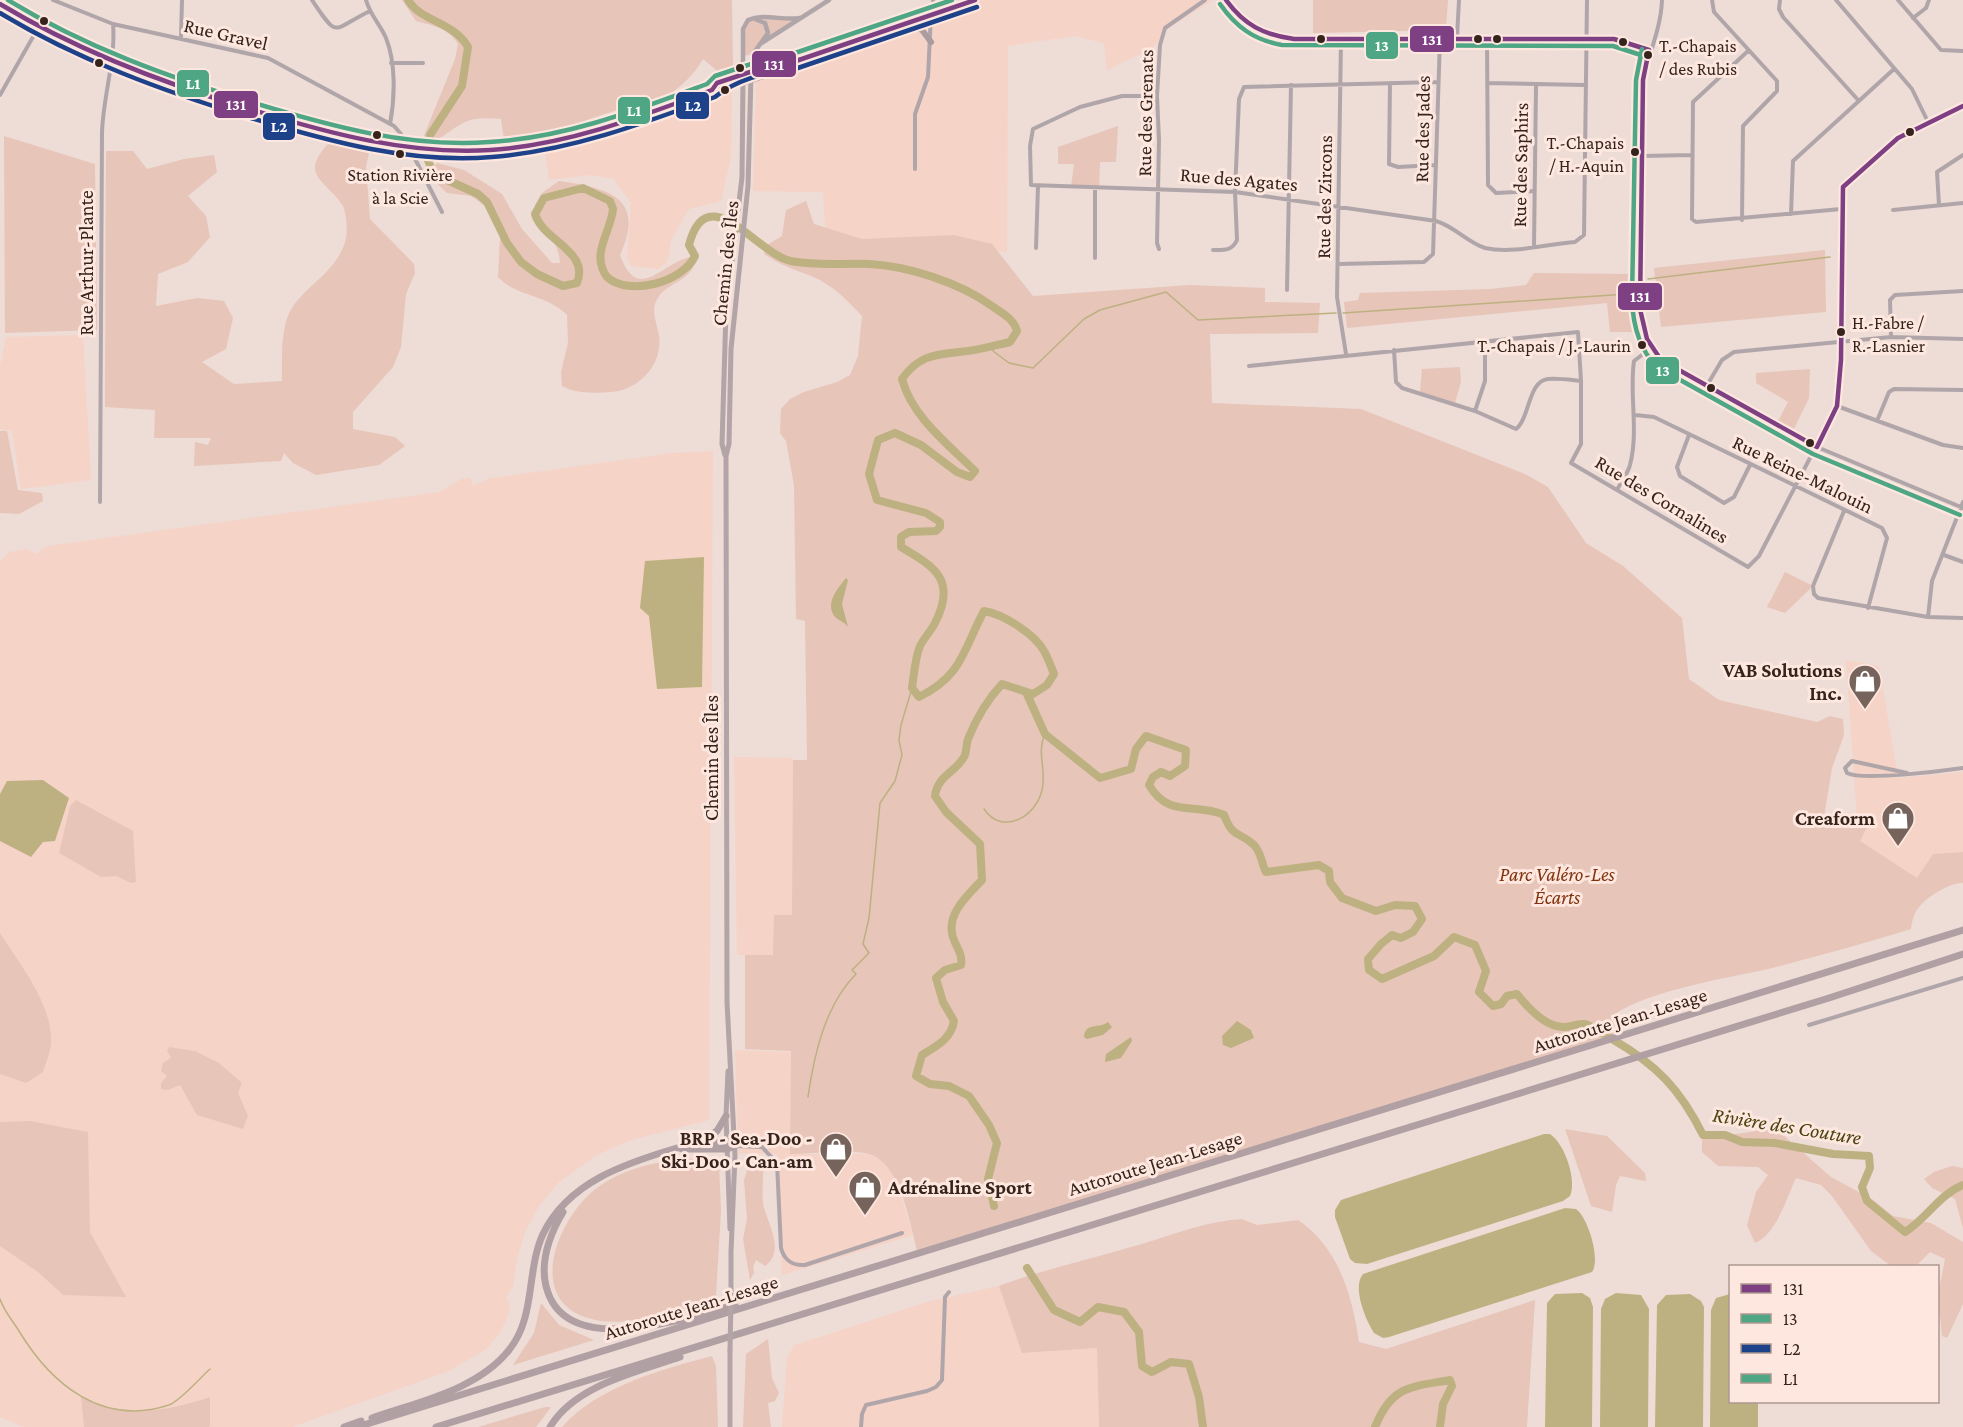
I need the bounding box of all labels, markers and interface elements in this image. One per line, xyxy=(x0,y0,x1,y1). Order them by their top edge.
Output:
street label: Rue Gravel xyxy=(182,14,270,54)
unlabelled marker xyxy=(38,15,50,27)
line badge: 131 xyxy=(1409,25,1455,53)
line badge: 13 xyxy=(1365,31,1399,60)
text: 131 xyxy=(1422,31,1442,48)
unlabelled marker xyxy=(1315,33,1327,45)
unlabelled marker xyxy=(1472,33,1484,45)
unlabelled marker xyxy=(1491,33,1503,45)
unlabelled marker xyxy=(1617,36,1629,48)
place label: T.-Chapais / des Rubis xyxy=(1659,36,1737,79)
text: 13 xyxy=(1375,37,1389,54)
street label: Rue des Grenats xyxy=(1133,49,1157,177)
marker: T.-Chapais / des Rubis xyxy=(1642,49,1654,61)
line badge: 131 xyxy=(751,50,797,78)
text: 131 xyxy=(764,56,784,73)
unlabelled marker xyxy=(93,57,105,69)
unlabelled marker xyxy=(734,62,746,74)
line badge: L1 xyxy=(176,69,210,98)
text: L1 xyxy=(186,75,200,92)
street label: Rue des Jades xyxy=(1410,75,1435,183)
unlabelled marker xyxy=(719,84,731,96)
line badge: 131 xyxy=(213,90,259,119)
line badge: L2 xyxy=(675,91,710,120)
text: 131 xyxy=(226,96,246,113)
line badge: L1 xyxy=(617,96,651,125)
text: L2 xyxy=(685,97,701,114)
text: L1 xyxy=(627,102,641,119)
street label: Rue des Saphirs xyxy=(1508,102,1533,228)
line badge: L2 xyxy=(262,112,296,141)
text: L2 xyxy=(271,118,287,135)
unlabelled marker xyxy=(1904,126,1916,138)
unlabelled marker xyxy=(371,129,383,141)
place label: T.-Chapais / H.-Aquin xyxy=(1547,133,1624,176)
street label: Rue des Zircons xyxy=(1312,135,1336,259)
marker: T.-Chapais / H.-Aquin xyxy=(1629,146,1641,158)
marker: Station Rivière à la Scie xyxy=(394,148,406,160)
street label: Rue des Agates xyxy=(1179,163,1299,196)
place label: Station Rivière à la Scie xyxy=(348,165,452,208)
street label: Rue Arthur-Plante xyxy=(75,190,97,336)
street label: Chemin des Îles xyxy=(707,199,743,327)
line badge: 131 xyxy=(1617,282,1663,311)
text: 131 xyxy=(1630,288,1650,305)
place label: H.-Fabre / R.-Lasnier xyxy=(1852,313,1926,356)
marker: H.-Fabre / R.-Lasnier xyxy=(1835,326,1847,338)
place label: T.-Chapais / J.-Laurin xyxy=(1477,336,1631,356)
marker: T.-Chapais / J.-Laurin xyxy=(1636,339,1648,351)
line badge: 13 xyxy=(1645,356,1680,385)
text: 13 xyxy=(1656,362,1670,379)
unlabelled marker xyxy=(1705,382,1717,394)
street label: Rue Reine-Malouin xyxy=(1729,430,1877,518)
unlabelled marker xyxy=(1804,437,1816,449)
street label: Rue des Cornalines xyxy=(1591,451,1733,548)
place label: VAB Solutions Inc. xyxy=(1722,659,1842,704)
shop icon: VAB Solutions Inc. xyxy=(1847,663,1883,710)
street label: Chemin des Îles xyxy=(700,695,722,821)
shop icon: Creaform xyxy=(1880,800,1916,847)
place label: Creaform xyxy=(1795,807,1875,829)
park label: Parc Valéro-Les Écarts xyxy=(1499,863,1615,908)
street label: Autoroute Jean-Lesage xyxy=(1530,983,1710,1058)
water label: Rivière des Couture xyxy=(1711,1102,1863,1150)
street label: Autoroute Jean-Lesage xyxy=(1065,1126,1245,1201)
place label: BRP - Sea-Doo - Ski-Doo - Can-am xyxy=(661,1127,813,1172)
shop icon: BRP - Sea-Doo - Ski-Doo - Can-am xyxy=(818,1131,854,1178)
shop icon: Adrénaline Sport xyxy=(847,1169,883,1216)
place label: Adrénaline Sport xyxy=(887,1176,1033,1198)
legend xyxy=(1729,1265,1939,1403)
street label: Autoroute Jean-Lesage xyxy=(601,1270,781,1345)
text: 131 xyxy=(1783,1279,1804,1299)
text: 13 xyxy=(1783,1309,1798,1329)
text: L2 xyxy=(1783,1339,1800,1359)
text: L1 xyxy=(1783,1369,1798,1389)

